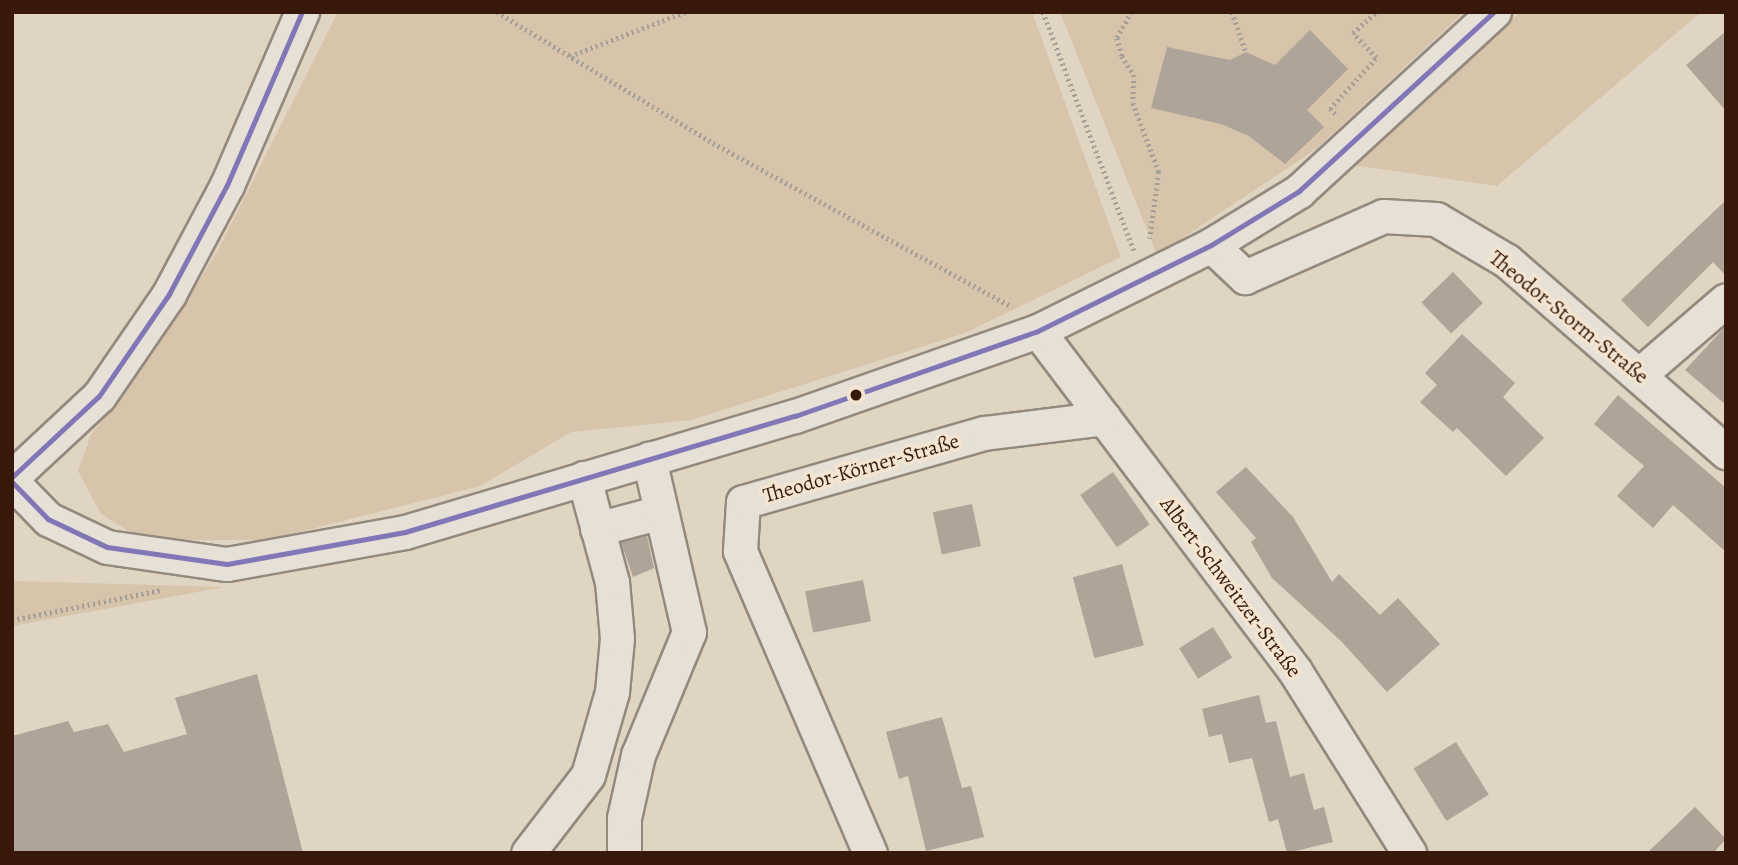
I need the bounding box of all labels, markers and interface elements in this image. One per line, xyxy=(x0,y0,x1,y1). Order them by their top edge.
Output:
street label: Theodor-Storm-Straße xyxy=(1484,245,1654,389)
unlabelled marker xyxy=(849,388,863,402)
street label: Theodor-Körner-Straße xyxy=(760,428,962,508)
street label: Albert-Schweitzer-Straße xyxy=(1155,492,1307,682)

